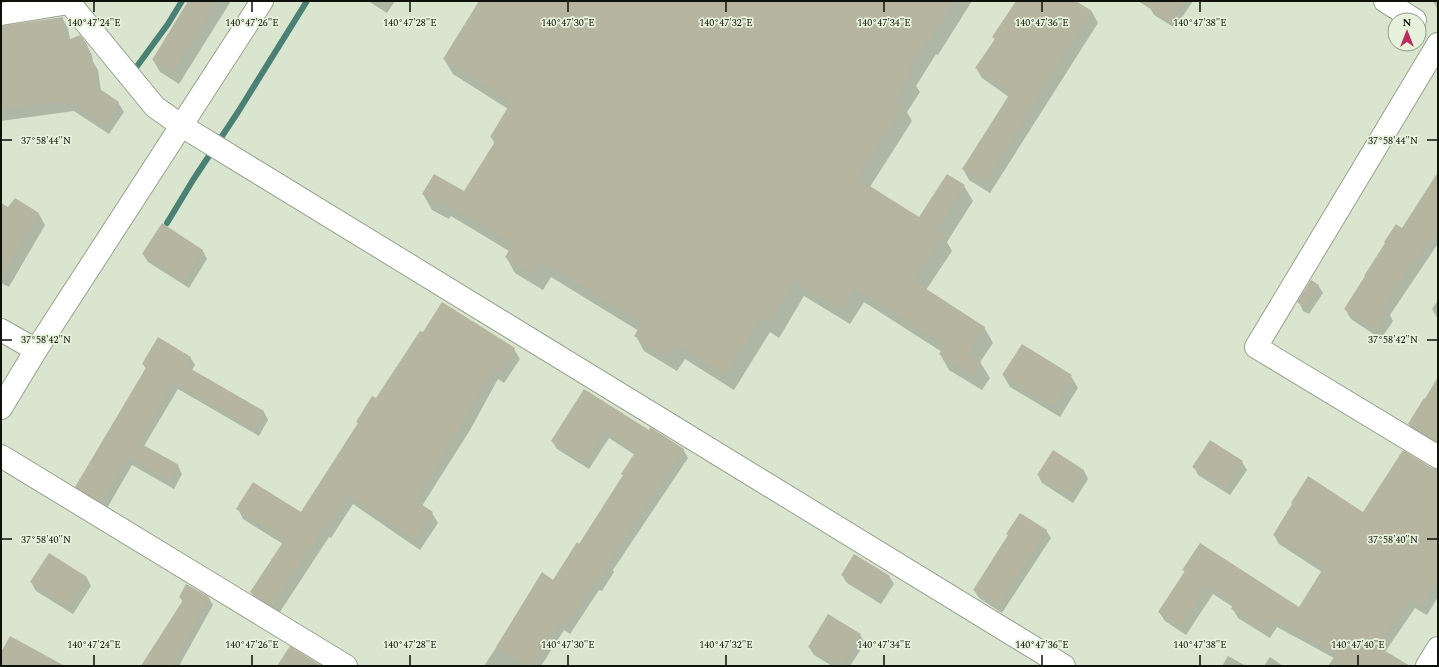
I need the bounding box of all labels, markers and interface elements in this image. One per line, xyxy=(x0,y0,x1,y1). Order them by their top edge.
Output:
north arrow xyxy=(1387,12,1427,52)
text: N xyxy=(1403,14,1412,31)
text: 140°47'24"E xyxy=(67,15,121,31)
text: 140°47'26"E xyxy=(225,15,279,31)
text: 140°47'28"E xyxy=(383,15,437,31)
text: 140°47'30"E xyxy=(541,15,595,31)
text: 140°47'32"E xyxy=(699,15,753,31)
text: 140°47'34"E xyxy=(857,15,911,31)
text: 140°47'36"E xyxy=(1015,15,1069,31)
text: 140°47'38"E xyxy=(1173,15,1227,31)
text: 37°58'44"N xyxy=(21,133,71,149)
text: 37°58'44"N xyxy=(1368,133,1418,149)
text: 37°58'42"N xyxy=(21,332,71,348)
text: 37°58'42"N xyxy=(1368,332,1418,348)
text: 37°58'40"N xyxy=(21,532,71,548)
text: 37°58'40"N xyxy=(1368,532,1418,548)
text: 140°47'24"E xyxy=(67,637,121,653)
text: 140°47'26"E xyxy=(225,637,279,653)
text: 140°47'28"E xyxy=(383,637,437,653)
text: 140°47'30"E xyxy=(541,637,595,653)
text: 140°47'32"E xyxy=(699,637,753,653)
text: 140°47'34"E xyxy=(857,637,911,653)
text: 140°47'36"E xyxy=(1015,637,1069,653)
text: 140°47'38"E xyxy=(1173,637,1227,653)
text: 140°47'40"E xyxy=(1331,637,1385,653)

